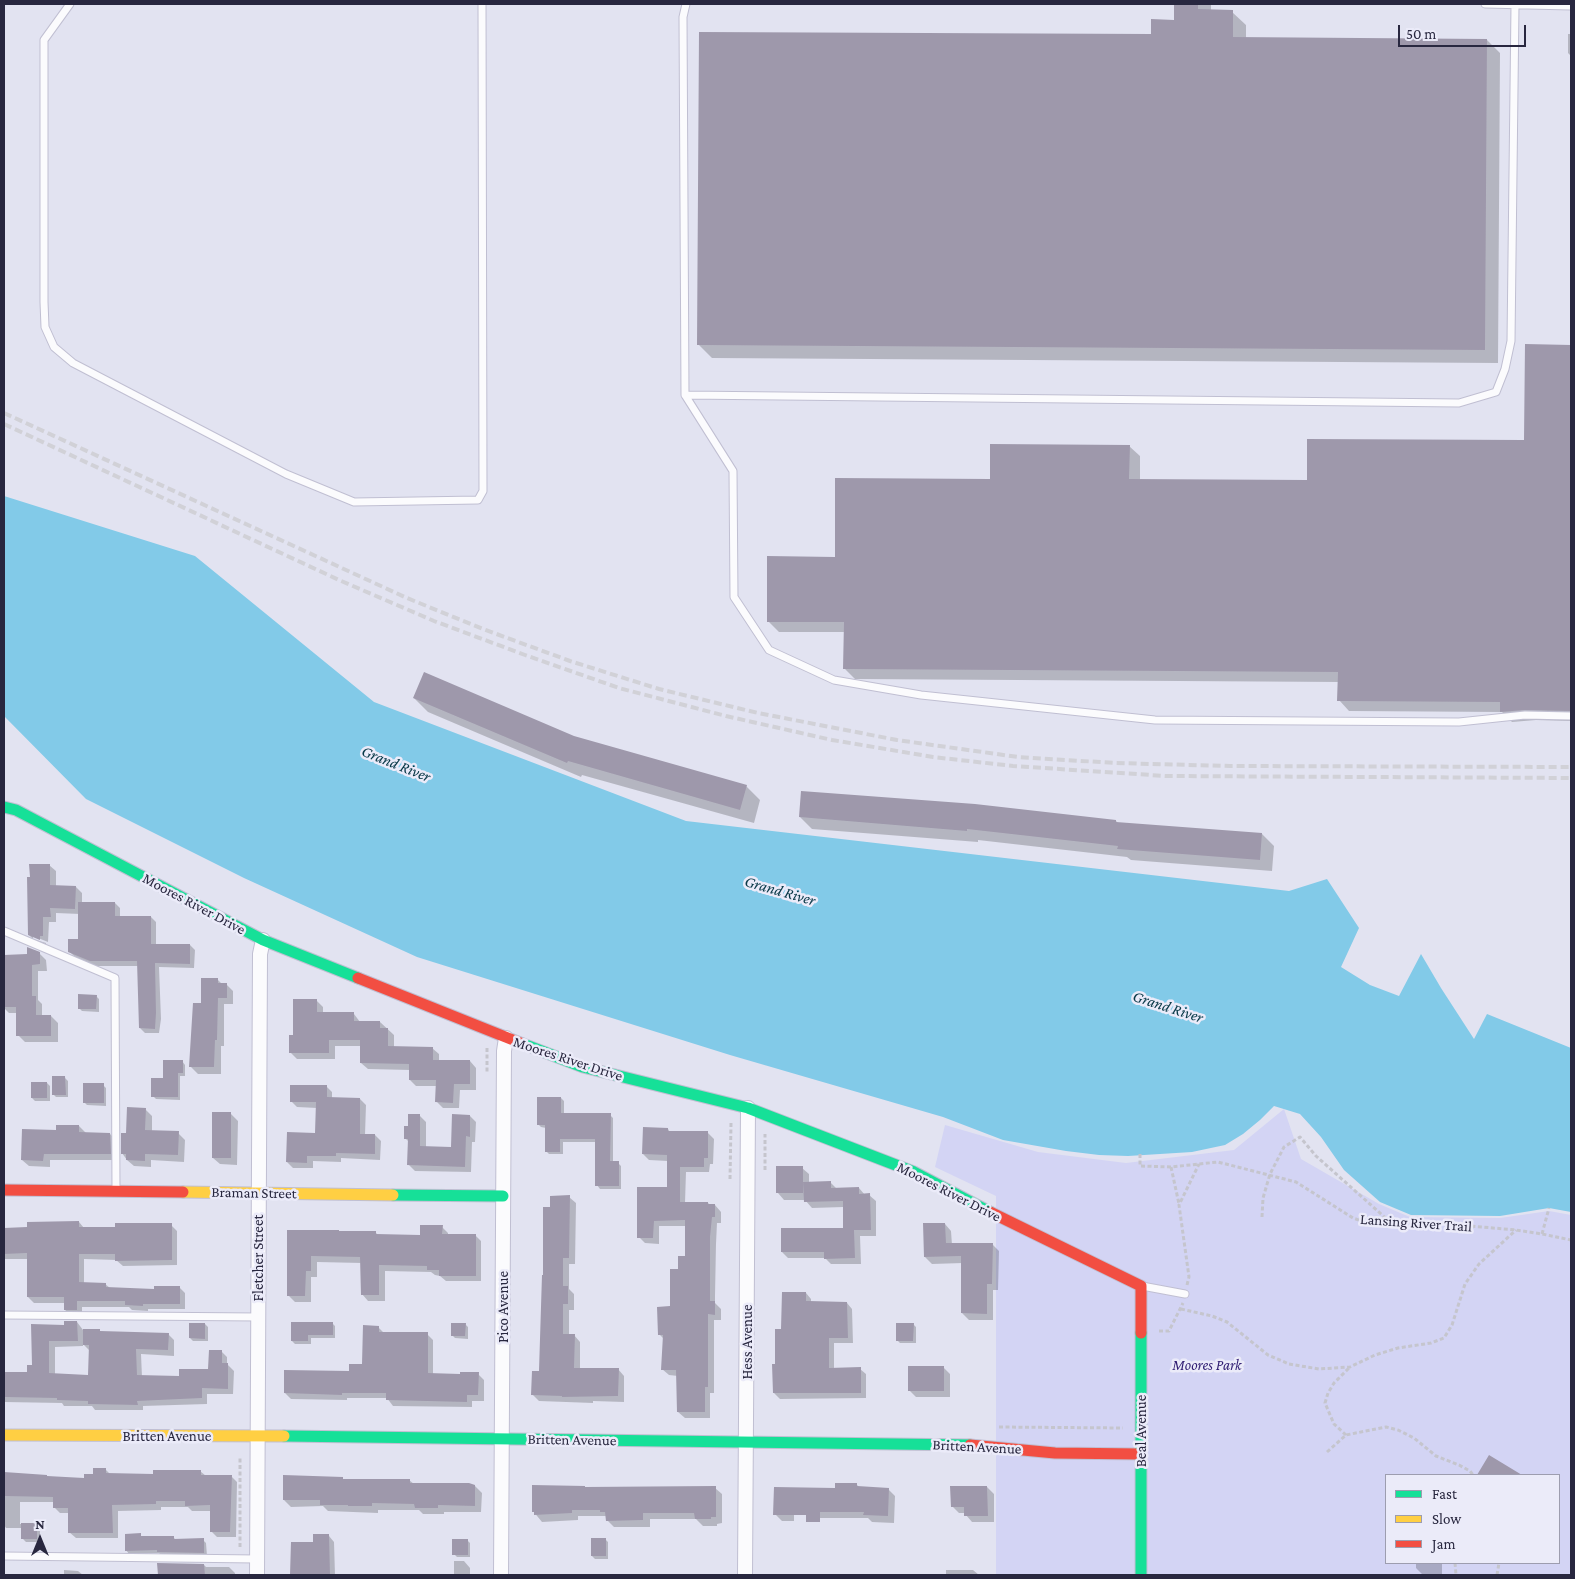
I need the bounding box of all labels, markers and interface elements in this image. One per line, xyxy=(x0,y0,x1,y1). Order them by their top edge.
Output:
scale bar xyxy=(1400,15,1528,47)
text: 50 m xyxy=(1406,26,1436,42)
water label: Grand River xyxy=(359,741,433,787)
street label: Moores River Drive xyxy=(139,869,249,939)
water label: Grand River xyxy=(742,872,818,910)
water label: Grand River xyxy=(1130,987,1206,1027)
street label: Moores River Drive xyxy=(511,1033,625,1085)
street label: Moores River Drive xyxy=(894,1158,1004,1226)
street label: Braman Street xyxy=(211,1183,297,1203)
street label: Lansing River Trail xyxy=(1359,1210,1473,1236)
street label: Fletcher Street xyxy=(249,1215,267,1301)
street label: Pico Avenue xyxy=(494,1271,512,1343)
street label: Hess Avenue xyxy=(738,1304,756,1380)
park label: Moores Park xyxy=(1172,1356,1242,1374)
street label: Beal Avenue xyxy=(1132,1395,1150,1467)
street label: Britten Avenue xyxy=(123,1427,211,1445)
street label: Britten Avenue xyxy=(527,1430,617,1450)
street label: Britten Avenue xyxy=(932,1436,1022,1458)
legend xyxy=(1385,1474,1560,1564)
text: Fast xyxy=(1432,1486,1457,1502)
text: Slow xyxy=(1432,1511,1461,1527)
north arrow xyxy=(15,1514,65,1564)
text: N xyxy=(35,1516,45,1532)
text: Jam xyxy=(1432,1536,1455,1552)

